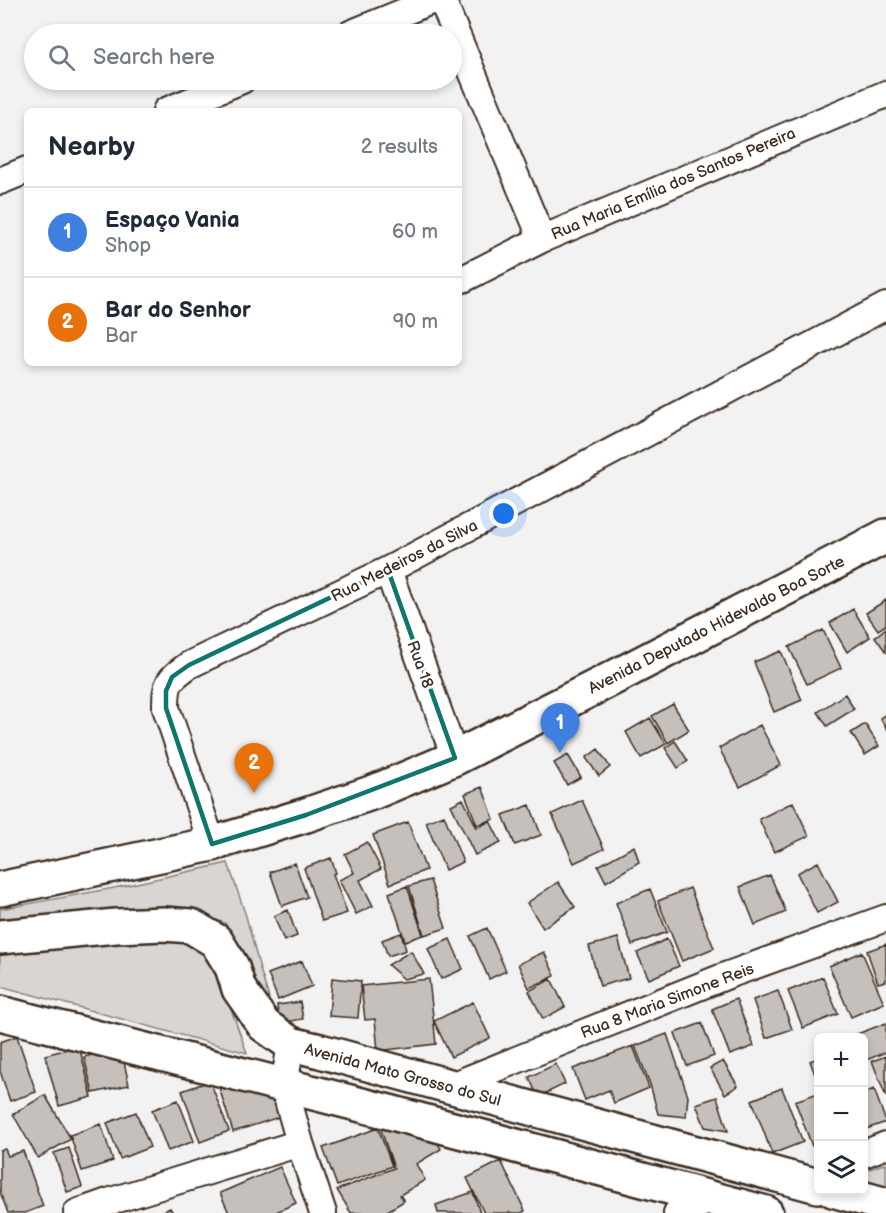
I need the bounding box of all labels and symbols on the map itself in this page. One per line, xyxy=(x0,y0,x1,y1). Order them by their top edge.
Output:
street label: Rua Maria Emília dos Santos Pereira xyxy=(549,124,799,245)
your location xyxy=(489,499,518,528)
street label: Rua Medeiros da Silva xyxy=(328,516,481,607)
street label: Avenida Deputado Hidevaldo Boa Sorte xyxy=(585,552,848,699)
street label: Rua 18 xyxy=(402,638,437,691)
pin: 1 xyxy=(540,704,580,753)
pin: 2 xyxy=(234,744,274,793)
street label: Rua 8 Maria Simone Reis xyxy=(578,960,757,1043)
street label: Avenida Mato Grosso do Sul xyxy=(302,1040,503,1111)

